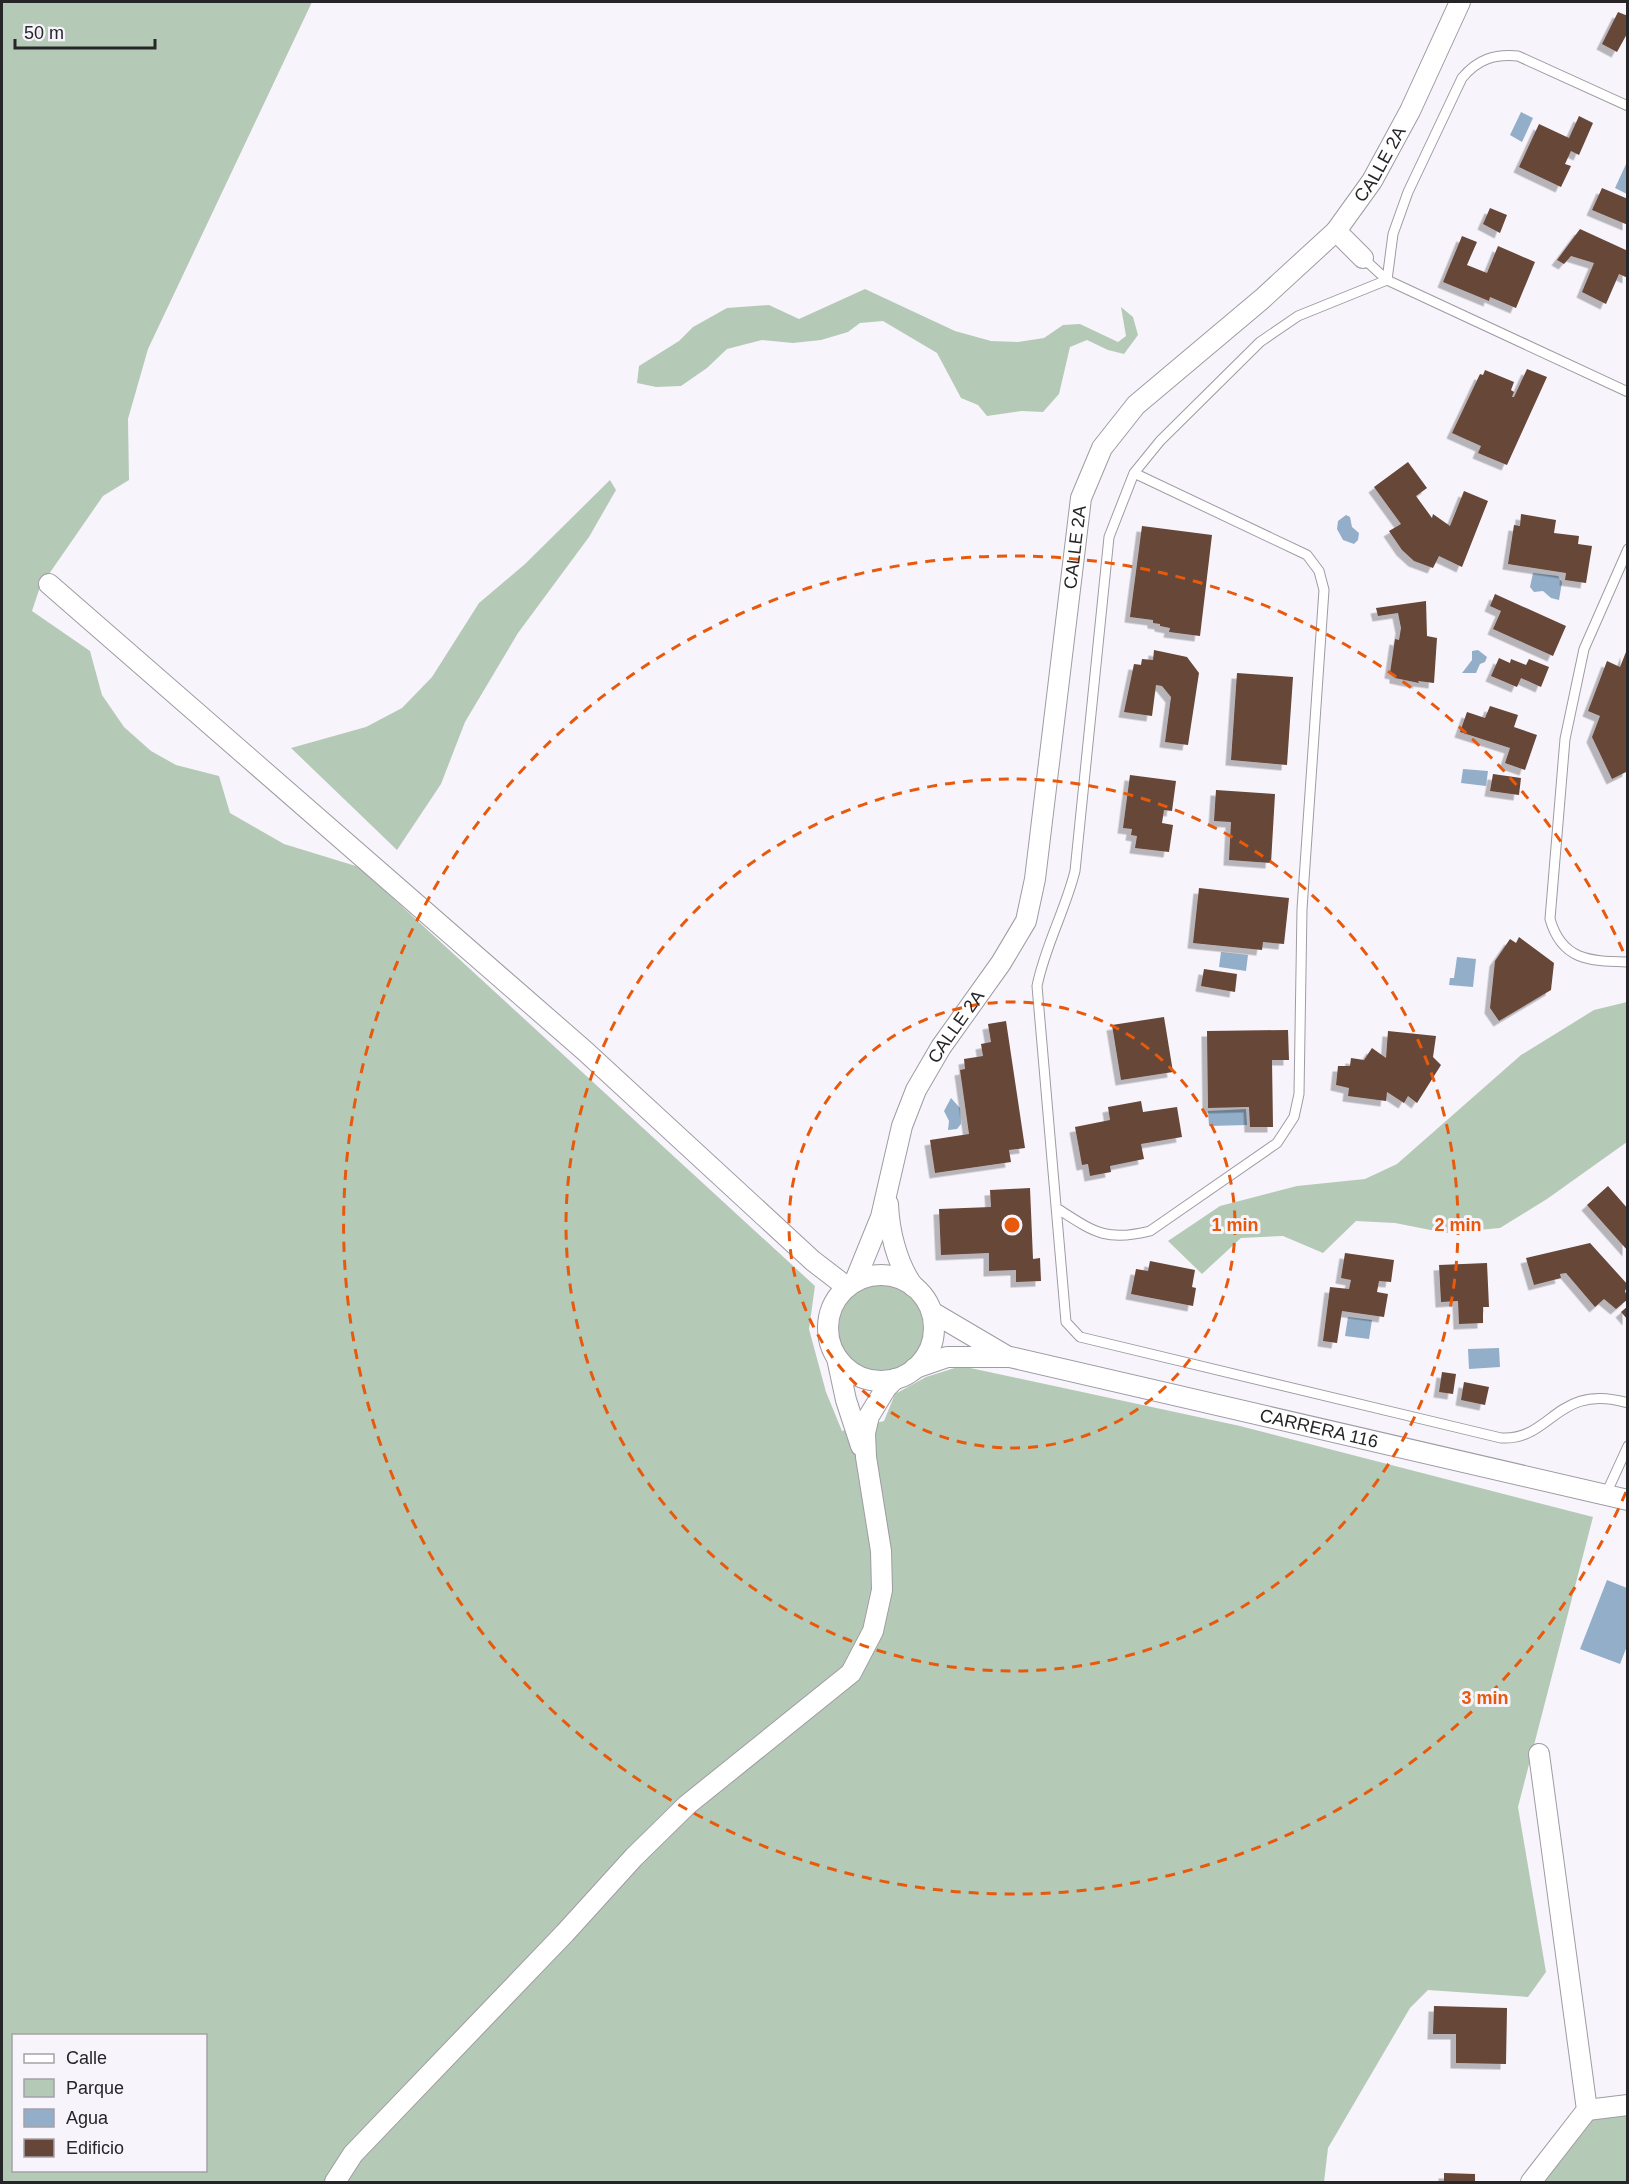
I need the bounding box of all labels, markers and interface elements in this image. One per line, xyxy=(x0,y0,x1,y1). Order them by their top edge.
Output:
scale bar xyxy=(15,12,154,50)
text: 50 m xyxy=(24,23,64,43)
street label: CALLE 2A xyxy=(1350,123,1410,206)
street label: CALLE 2A xyxy=(1060,504,1090,590)
street label: CALLE 2A xyxy=(924,986,988,1067)
centre of rings xyxy=(1002,1215,1022,1235)
text: 1 min xyxy=(1211,1215,1259,1235)
text: 2 min xyxy=(1434,1215,1482,1235)
street label: CARRERA 116 xyxy=(1258,1405,1380,1452)
text: 3 min xyxy=(1461,1688,1509,1708)
legend xyxy=(12,2034,207,2172)
text: Calle xyxy=(66,2048,107,2068)
text: Parque xyxy=(66,2078,124,2098)
text: Agua xyxy=(66,2108,109,2128)
text: Edificio xyxy=(66,2138,124,2158)

